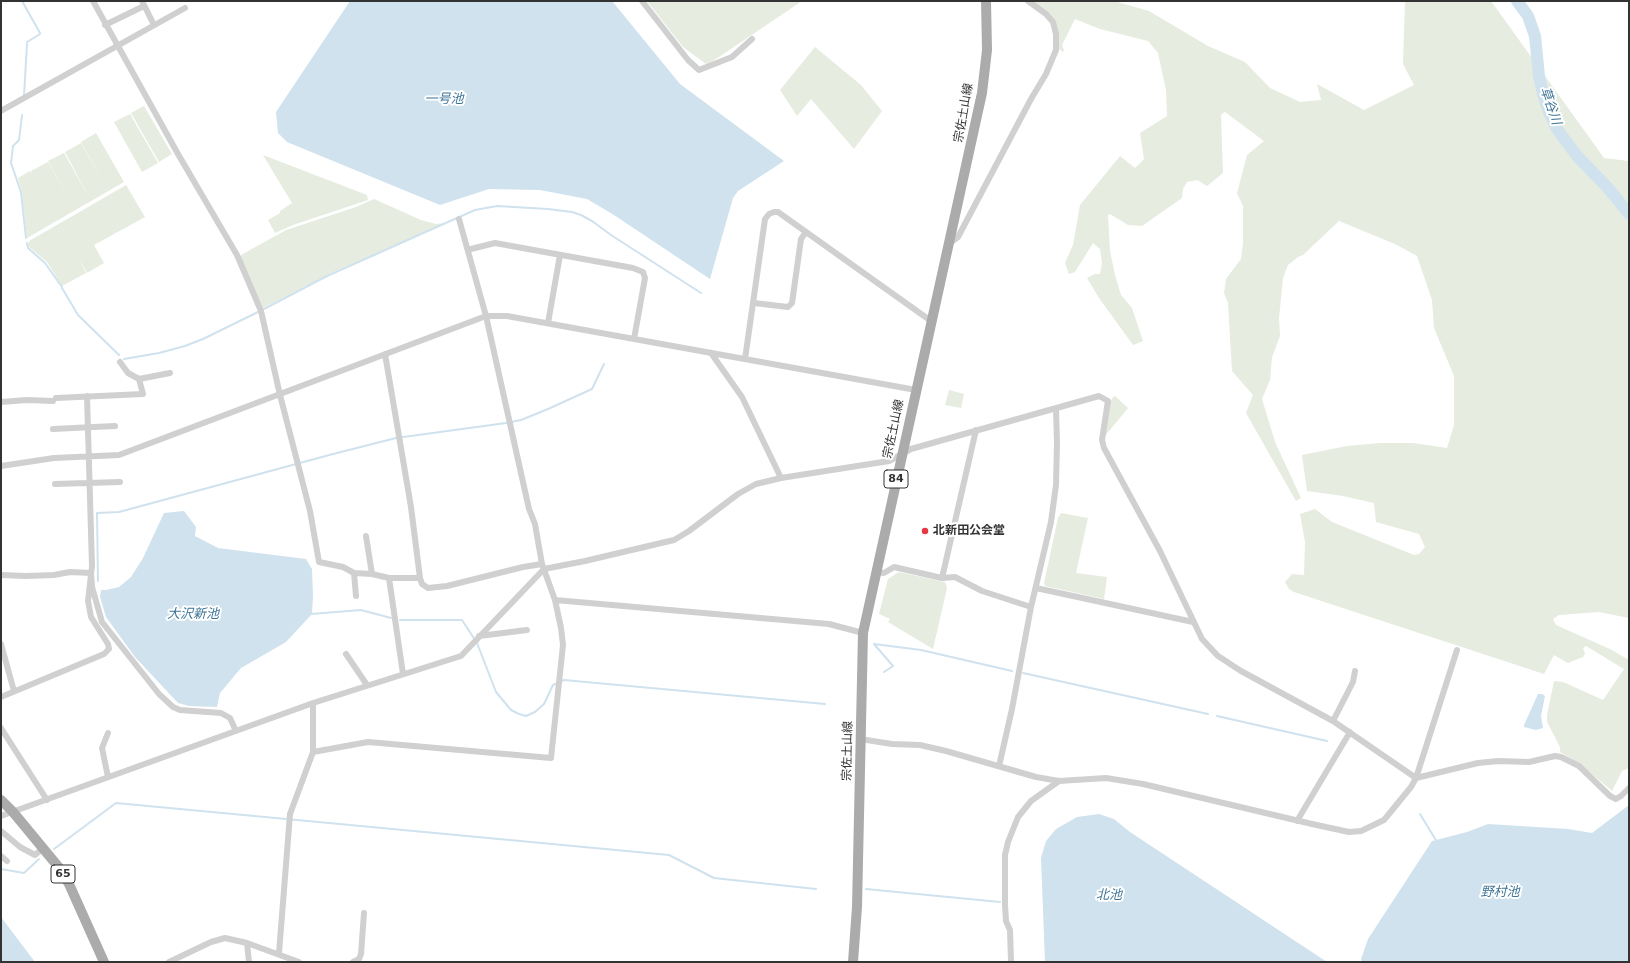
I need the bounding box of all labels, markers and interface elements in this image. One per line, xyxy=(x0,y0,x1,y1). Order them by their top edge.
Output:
street label: 宗佐土山線 xyxy=(952,82,976,144)
water label: 草谷川 xyxy=(1536,85,1564,127)
water label: 一号池 xyxy=(425,92,463,108)
street label: 宗佐土山線 xyxy=(881,398,907,460)
road number: 84 xyxy=(884,470,908,488)
place label: 北新田公会堂 xyxy=(933,524,1005,538)
marker: 北新田公会堂 xyxy=(920,526,930,536)
water label: 大沢新池 xyxy=(167,607,219,623)
street label: 宗佐土山線 xyxy=(840,721,856,781)
road number: 65 xyxy=(51,865,75,883)
water label: 野村池 xyxy=(1481,885,1519,901)
water label: 北池 xyxy=(1096,888,1122,904)

